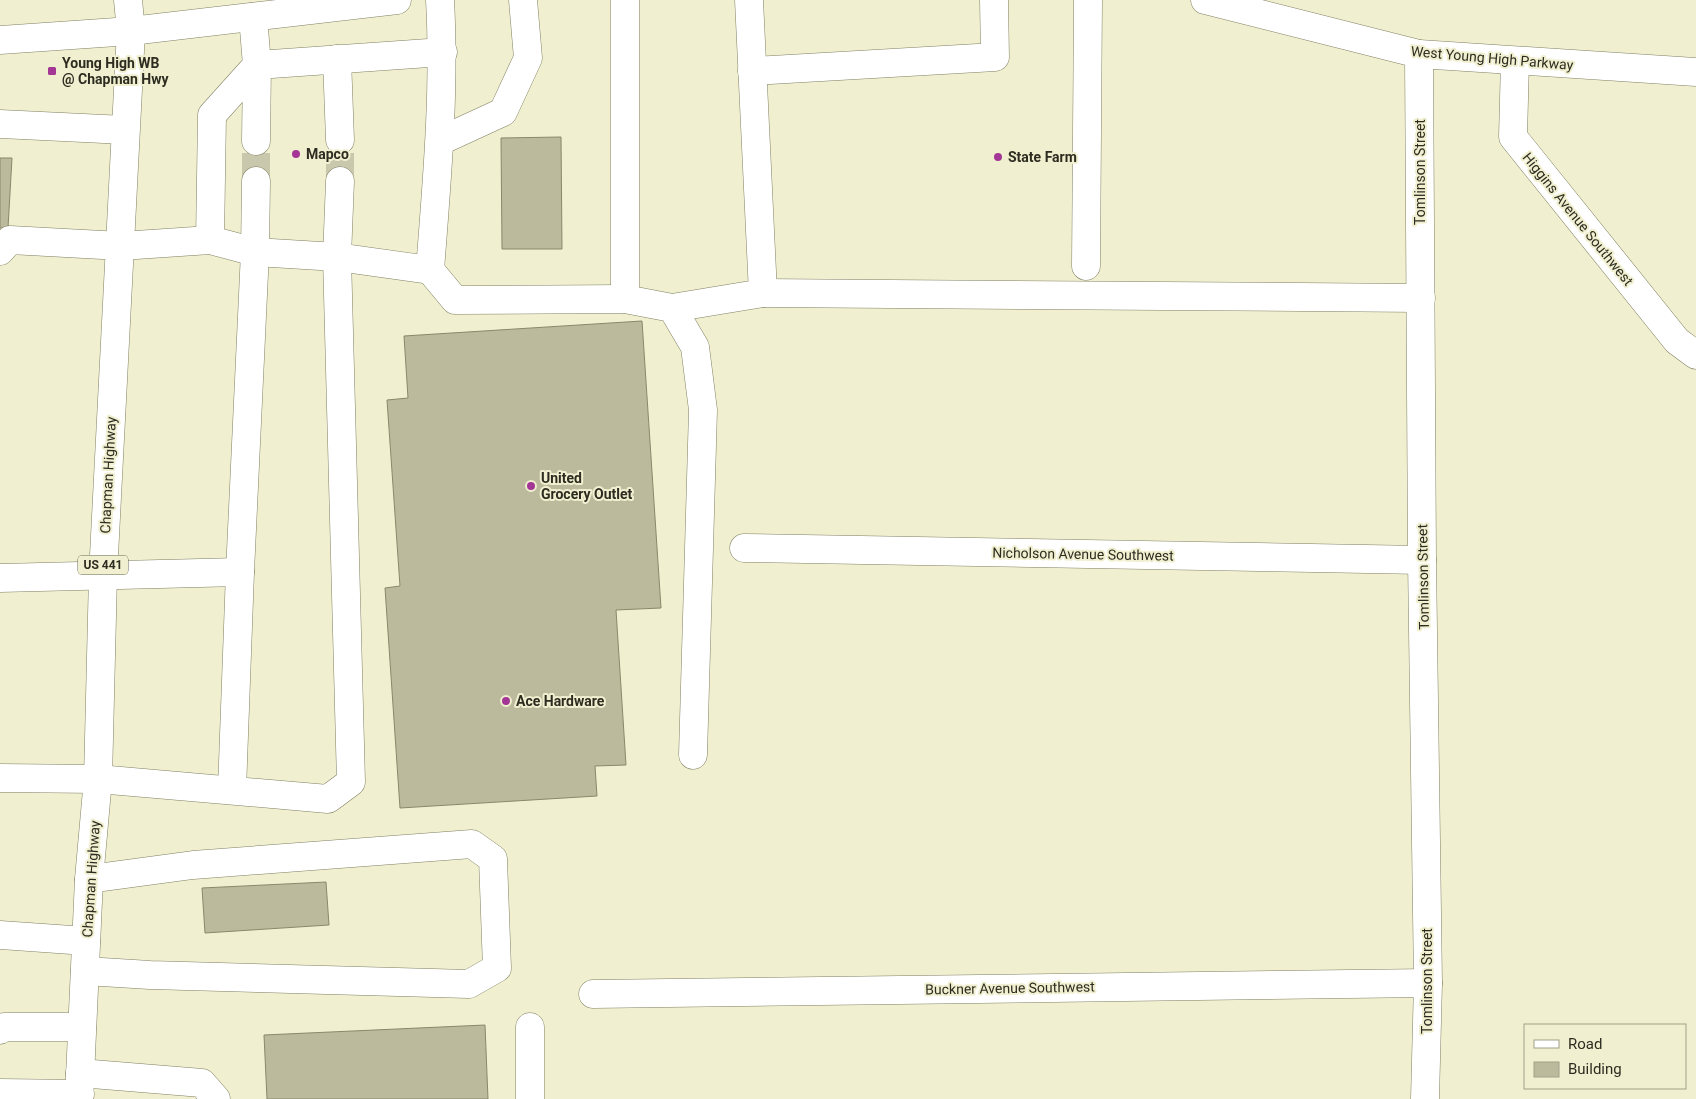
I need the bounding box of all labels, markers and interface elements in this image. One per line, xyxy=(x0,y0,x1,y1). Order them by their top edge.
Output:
street label: West Young High Parkway xyxy=(1410,43,1574,73)
place label: Young High WB @ Chapman Hwy xyxy=(62,55,170,87)
marker: Young High WB @ Chapman Hwy xyxy=(46,65,58,77)
street label: Tomlinson Street xyxy=(1412,119,1428,225)
place label: Mapco xyxy=(306,146,349,162)
marker: Mapco xyxy=(290,148,302,160)
place label: State Farm xyxy=(1008,149,1077,165)
street label: Higgins Avenue Southwest xyxy=(1519,149,1637,289)
marker: State Farm xyxy=(992,151,1004,163)
street label: Chapman Highway xyxy=(97,416,119,534)
place label: United Grocery Outlet xyxy=(541,470,632,502)
marker: United Grocery Outlet xyxy=(525,480,537,492)
street label: Tomlinson Street xyxy=(1414,524,1432,630)
street label: Nicholson Avenue Southwest xyxy=(992,544,1174,564)
road number: US 441 xyxy=(78,556,128,574)
place label: Ace Hardware xyxy=(516,693,605,709)
marker: Ace Hardware xyxy=(500,695,512,707)
street label: Chapman Highway xyxy=(79,820,103,938)
street label: Tomlinson Street xyxy=(1419,928,1435,1034)
street label: Buckner Avenue Southwest xyxy=(925,979,1095,997)
legend xyxy=(1524,1024,1686,1089)
text: Road xyxy=(1568,1035,1602,1053)
text: Building xyxy=(1568,1060,1622,1078)

